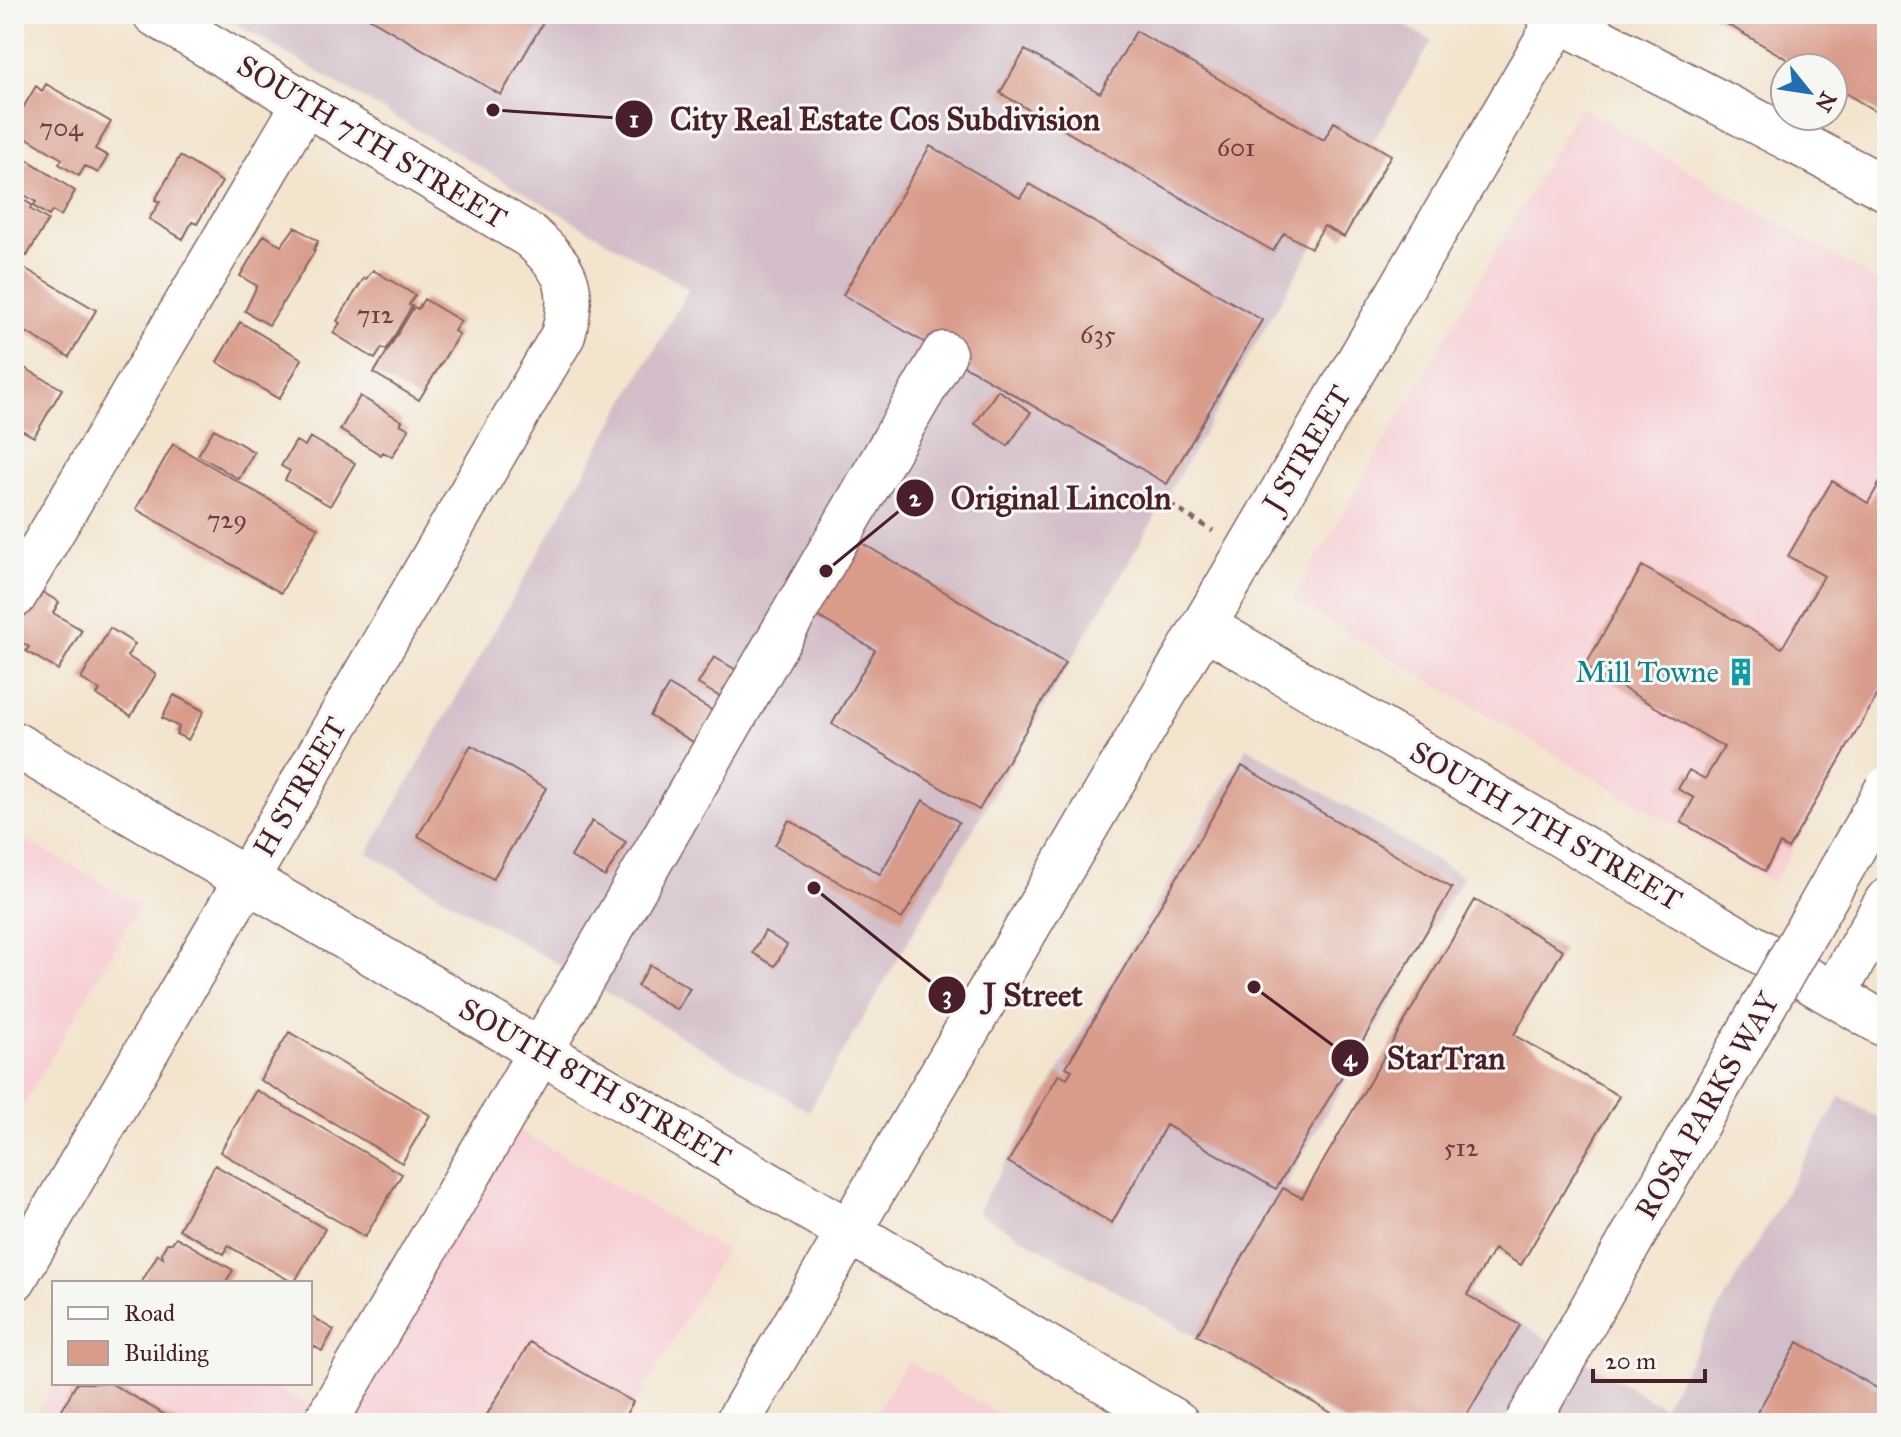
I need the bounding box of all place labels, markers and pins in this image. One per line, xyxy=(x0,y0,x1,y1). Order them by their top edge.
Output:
callout: City Real Estate Cos Subdivision xyxy=(614,91,1116,147)
callout: Original Lincoln xyxy=(895,470,1188,526)
place label: Mill Towne xyxy=(1575,654,1719,690)
building icon: Mill Towne xyxy=(1726,657,1756,687)
callout: J Street xyxy=(927,967,1098,1023)
callout: StarTran xyxy=(1330,1030,1521,1086)

